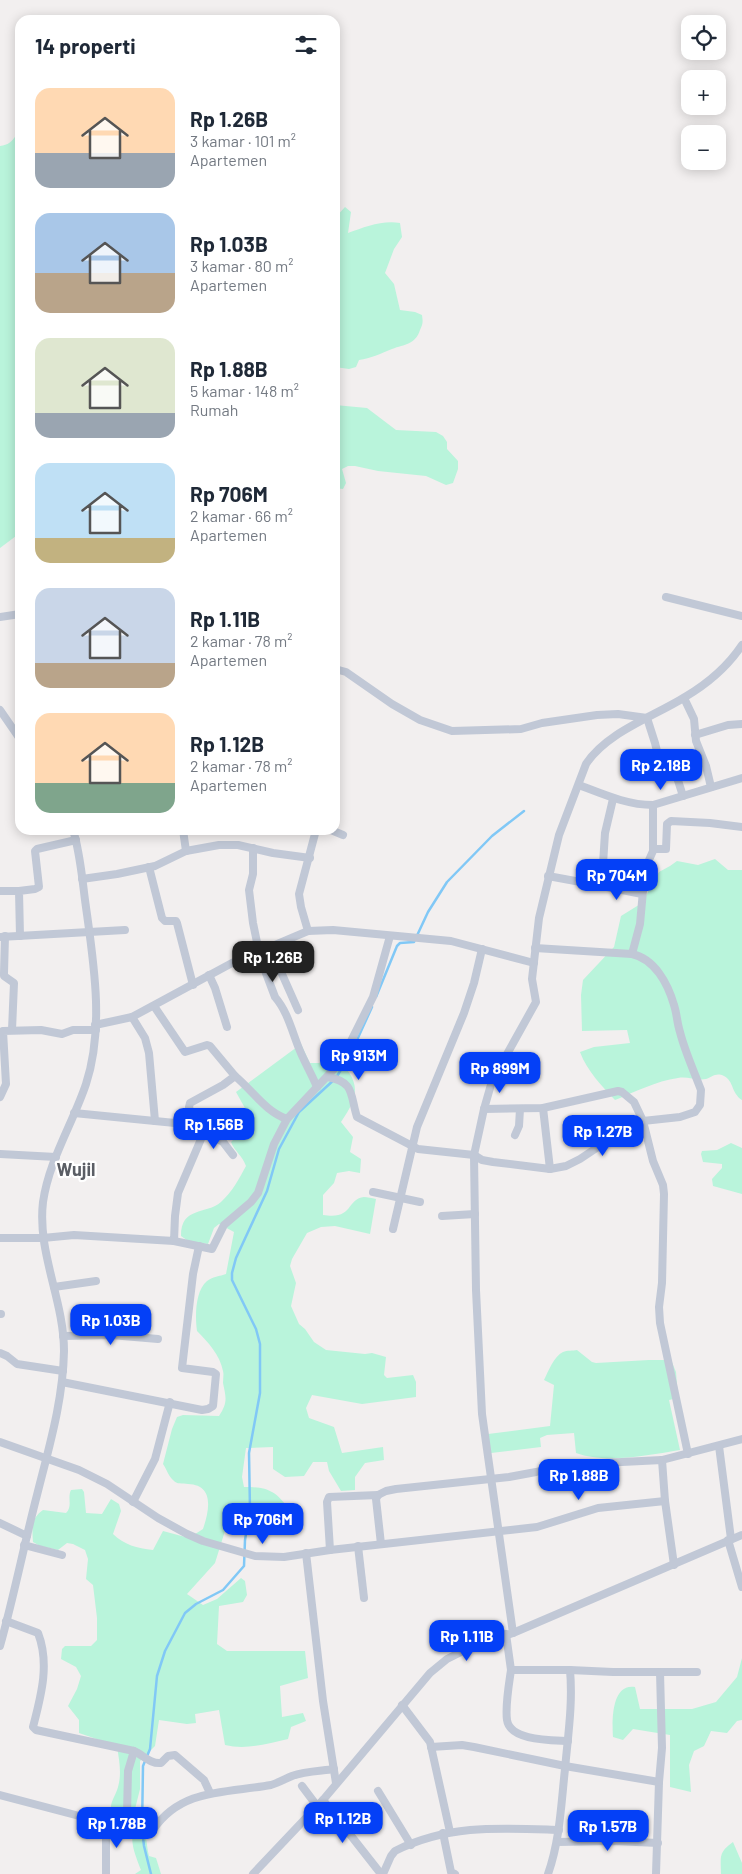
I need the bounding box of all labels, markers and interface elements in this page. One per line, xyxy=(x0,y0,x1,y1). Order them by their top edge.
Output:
map controls xyxy=(681,15,726,170)
button: locate xyxy=(681,15,726,60)
icon: filters xyxy=(292,31,320,59)
text: 14 properti xyxy=(35,33,136,58)
button: + xyxy=(681,70,726,115)
text: Rp 1.26B xyxy=(190,106,268,131)
icon: home xyxy=(75,108,135,168)
button: − xyxy=(681,125,726,170)
text: 3 kamar · 101 m² xyxy=(190,131,296,150)
text: Apartemen xyxy=(190,150,267,169)
text: Rp 1.03B xyxy=(190,231,268,256)
icon: home xyxy=(75,233,135,293)
text: 3 kamar · 80 m² xyxy=(190,256,294,275)
text: Apartemen xyxy=(190,275,267,294)
text: Rp 1.88B xyxy=(190,356,268,381)
icon: home xyxy=(75,358,135,418)
text: 5 kamar · 148 m² xyxy=(190,381,299,400)
text: Rumah xyxy=(190,400,238,419)
text: Rp 706M xyxy=(190,481,268,506)
icon: home xyxy=(75,483,135,543)
text: 2 kamar · 66 m² xyxy=(190,506,293,525)
text: Apartemen xyxy=(190,525,267,544)
text: Rp 1.11B xyxy=(190,606,260,631)
icon: home xyxy=(75,608,135,668)
text: 2 kamar · 78 m² xyxy=(190,631,292,650)
text: Apartemen xyxy=(190,650,267,669)
text: Rp 1.12B xyxy=(190,731,264,756)
icon: home xyxy=(75,733,135,793)
pin: Rp 2.18B xyxy=(609,748,713,791)
text: Rp 2.18B xyxy=(631,755,691,774)
text: 2 kamar · 78 m² xyxy=(190,756,292,775)
text: Apartemen xyxy=(190,775,267,794)
pin: Rp 704M xyxy=(571,858,663,901)
text: Rp 704M xyxy=(587,865,647,884)
pin: Rp 1.26B xyxy=(221,940,325,983)
text: Rp 1.26B xyxy=(243,947,303,966)
pin: Rp 913M xyxy=(313,1038,405,1081)
text: Rp 913M xyxy=(331,1045,387,1064)
pin: Rp 899M xyxy=(454,1052,546,1094)
text: Rp 899M xyxy=(470,1058,530,1077)
pin: Rp 1.56B xyxy=(162,1108,266,1150)
text: Rp 1.56B xyxy=(184,1114,244,1133)
pin: Rp 1.27B xyxy=(551,1114,655,1157)
text: Rp 1.27B xyxy=(574,1121,632,1140)
district label: Wujil xyxy=(57,1158,95,1180)
pin: Rp 1.03B xyxy=(59,1304,163,1346)
text: Rp 1.03B xyxy=(81,1310,141,1329)
pin: Rp 1.88B xyxy=(527,1458,631,1501)
text: Rp 1.88B xyxy=(549,1465,609,1484)
pin: Rp 706M xyxy=(217,1502,309,1545)
text: Rp 706M xyxy=(233,1509,293,1528)
pin: Rp 1.11B xyxy=(415,1620,519,1662)
text: Rp 1.11B xyxy=(440,1626,494,1645)
pin: Rp 1.12B xyxy=(291,1802,395,1844)
pin: Rp 1.78B xyxy=(65,1806,169,1849)
text: Rp 1.12B xyxy=(315,1808,371,1827)
pin: Rp 1.57B xyxy=(556,1810,660,1852)
text: Rp 1.78B xyxy=(88,1813,146,1832)
text: Rp 1.57B xyxy=(579,1816,637,1835)

